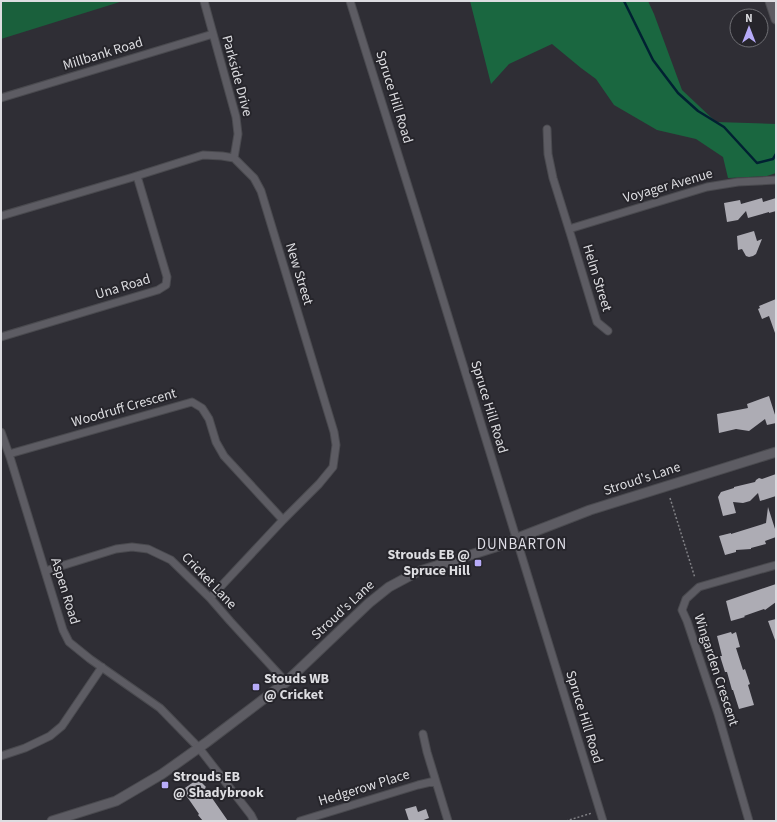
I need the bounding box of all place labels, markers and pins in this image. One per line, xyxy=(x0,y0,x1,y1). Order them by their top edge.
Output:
place label: Strouds EB @ Spruce Hill xyxy=(388,545,470,581)
marker: Strouds EB @ Spruce Hill xyxy=(473,558,483,568)
place label: Stouds WB @ Cricket xyxy=(264,669,330,705)
marker: Stouds WB @ Cricket xyxy=(251,682,261,692)
place label: Strouds EB @ Shadybrook xyxy=(173,767,264,803)
marker: Strouds EB @ Shadybrook xyxy=(160,780,170,790)

